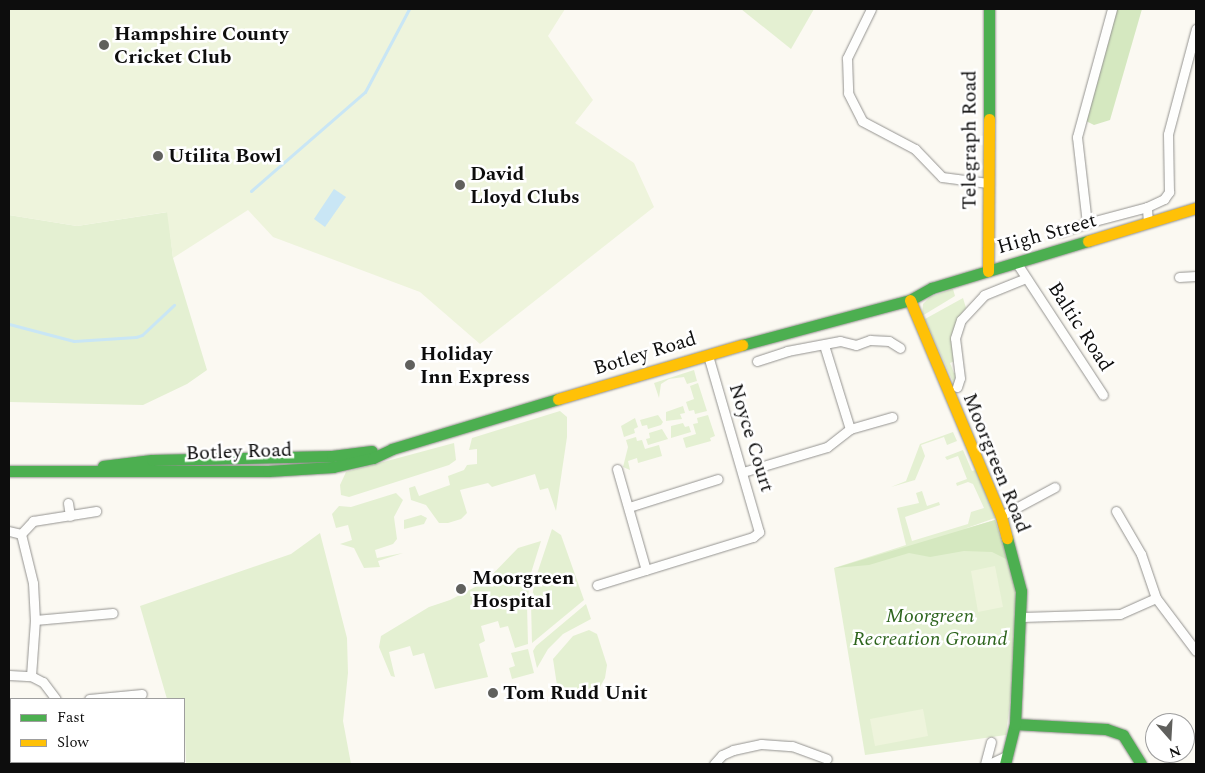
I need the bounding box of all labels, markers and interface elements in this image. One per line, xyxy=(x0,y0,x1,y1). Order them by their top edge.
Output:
place label: Hampshire County Cricket Club xyxy=(114,22,289,69)
marker: Hampshire County Cricket Club xyxy=(98,39,110,51)
street label: Telegraph Road xyxy=(958,70,982,210)
place label: Utilita Bowl xyxy=(168,144,282,168)
marker: Utilita Bowl xyxy=(152,150,164,162)
place label: David Lloyd Clubs xyxy=(470,162,580,209)
marker: David Lloyd Clubs xyxy=(454,179,466,191)
street label: High Street xyxy=(995,208,1099,260)
street label: Baltic Road xyxy=(1042,278,1118,376)
street label: Botley Road xyxy=(591,327,699,381)
place label: Holiday Inn Express xyxy=(420,342,530,389)
marker: Holiday Inn Express xyxy=(404,359,416,371)
street label: Noyce Court xyxy=(723,381,779,495)
street label: Moorgreen Road xyxy=(957,390,1035,536)
street label: Botley Road xyxy=(185,438,293,466)
place label: Moorgreen Hospital xyxy=(472,566,574,613)
marker: Moorgreen Hospital xyxy=(454,582,468,596)
park label: Moorgreen Recreation Ground xyxy=(853,604,1007,651)
place label: Tom Rudd Unit xyxy=(503,681,648,705)
marker: Tom Rudd Unit xyxy=(487,687,499,699)
legend xyxy=(10,698,185,763)
text: Fast xyxy=(57,706,85,729)
north arrow xyxy=(1145,713,1195,763)
text: Slow xyxy=(57,731,89,754)
text: N xyxy=(1166,740,1184,763)

